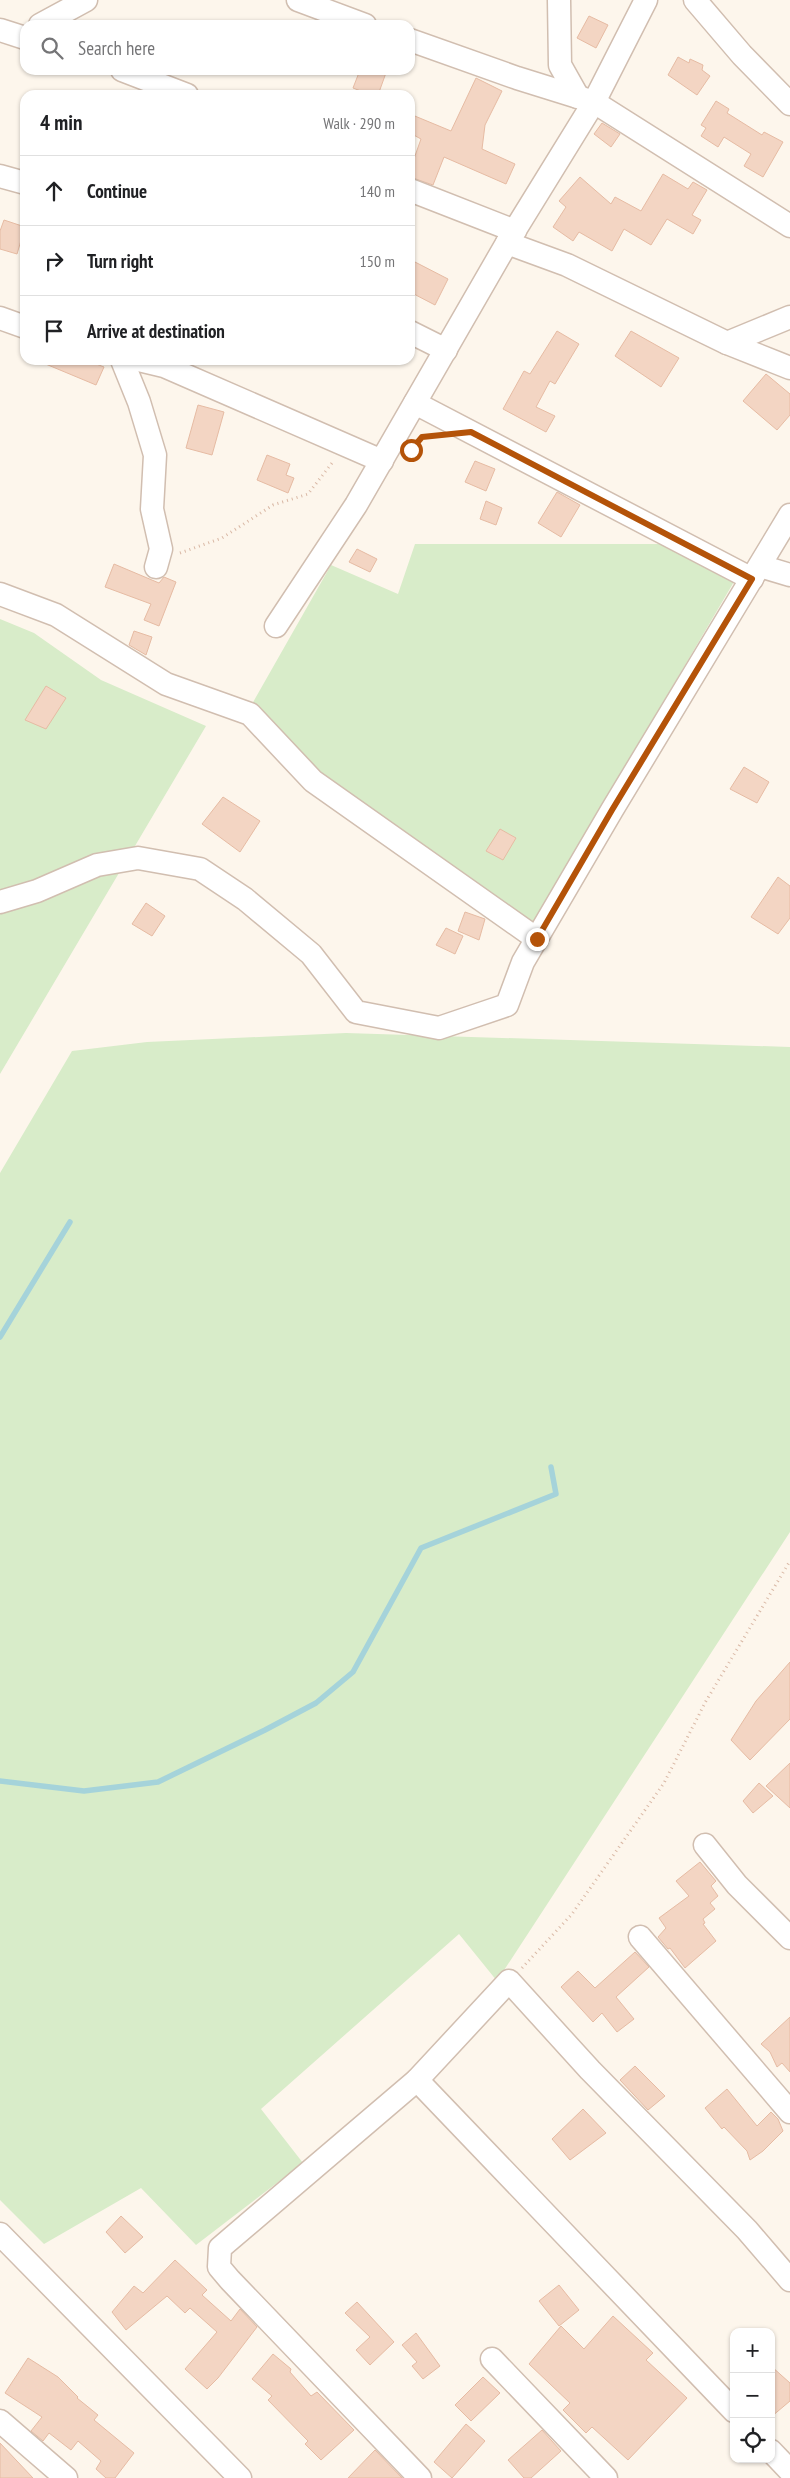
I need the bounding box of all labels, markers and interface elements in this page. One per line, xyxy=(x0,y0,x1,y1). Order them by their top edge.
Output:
search box xyxy=(20,20,415,75)
icon: search xyxy=(38,34,66,62)
text: Search here xyxy=(78,36,155,60)
text: 4 min xyxy=(40,109,82,136)
text: Walk · 290 m xyxy=(323,113,395,133)
icon: ahead xyxy=(40,177,68,205)
text: Continue xyxy=(87,179,147,203)
text: 140 m xyxy=(360,181,395,201)
icon: right xyxy=(40,247,68,275)
text: Turn right xyxy=(87,249,153,273)
text: 150 m xyxy=(360,251,395,271)
icon: arrive xyxy=(40,317,68,345)
text: Arrive at destination xyxy=(87,319,225,343)
route start xyxy=(400,439,423,462)
route end xyxy=(526,928,549,951)
map controls xyxy=(730,2328,775,2463)
button: + xyxy=(730,2328,775,2373)
button: − xyxy=(730,2373,775,2418)
button: locate xyxy=(730,2418,775,2463)

